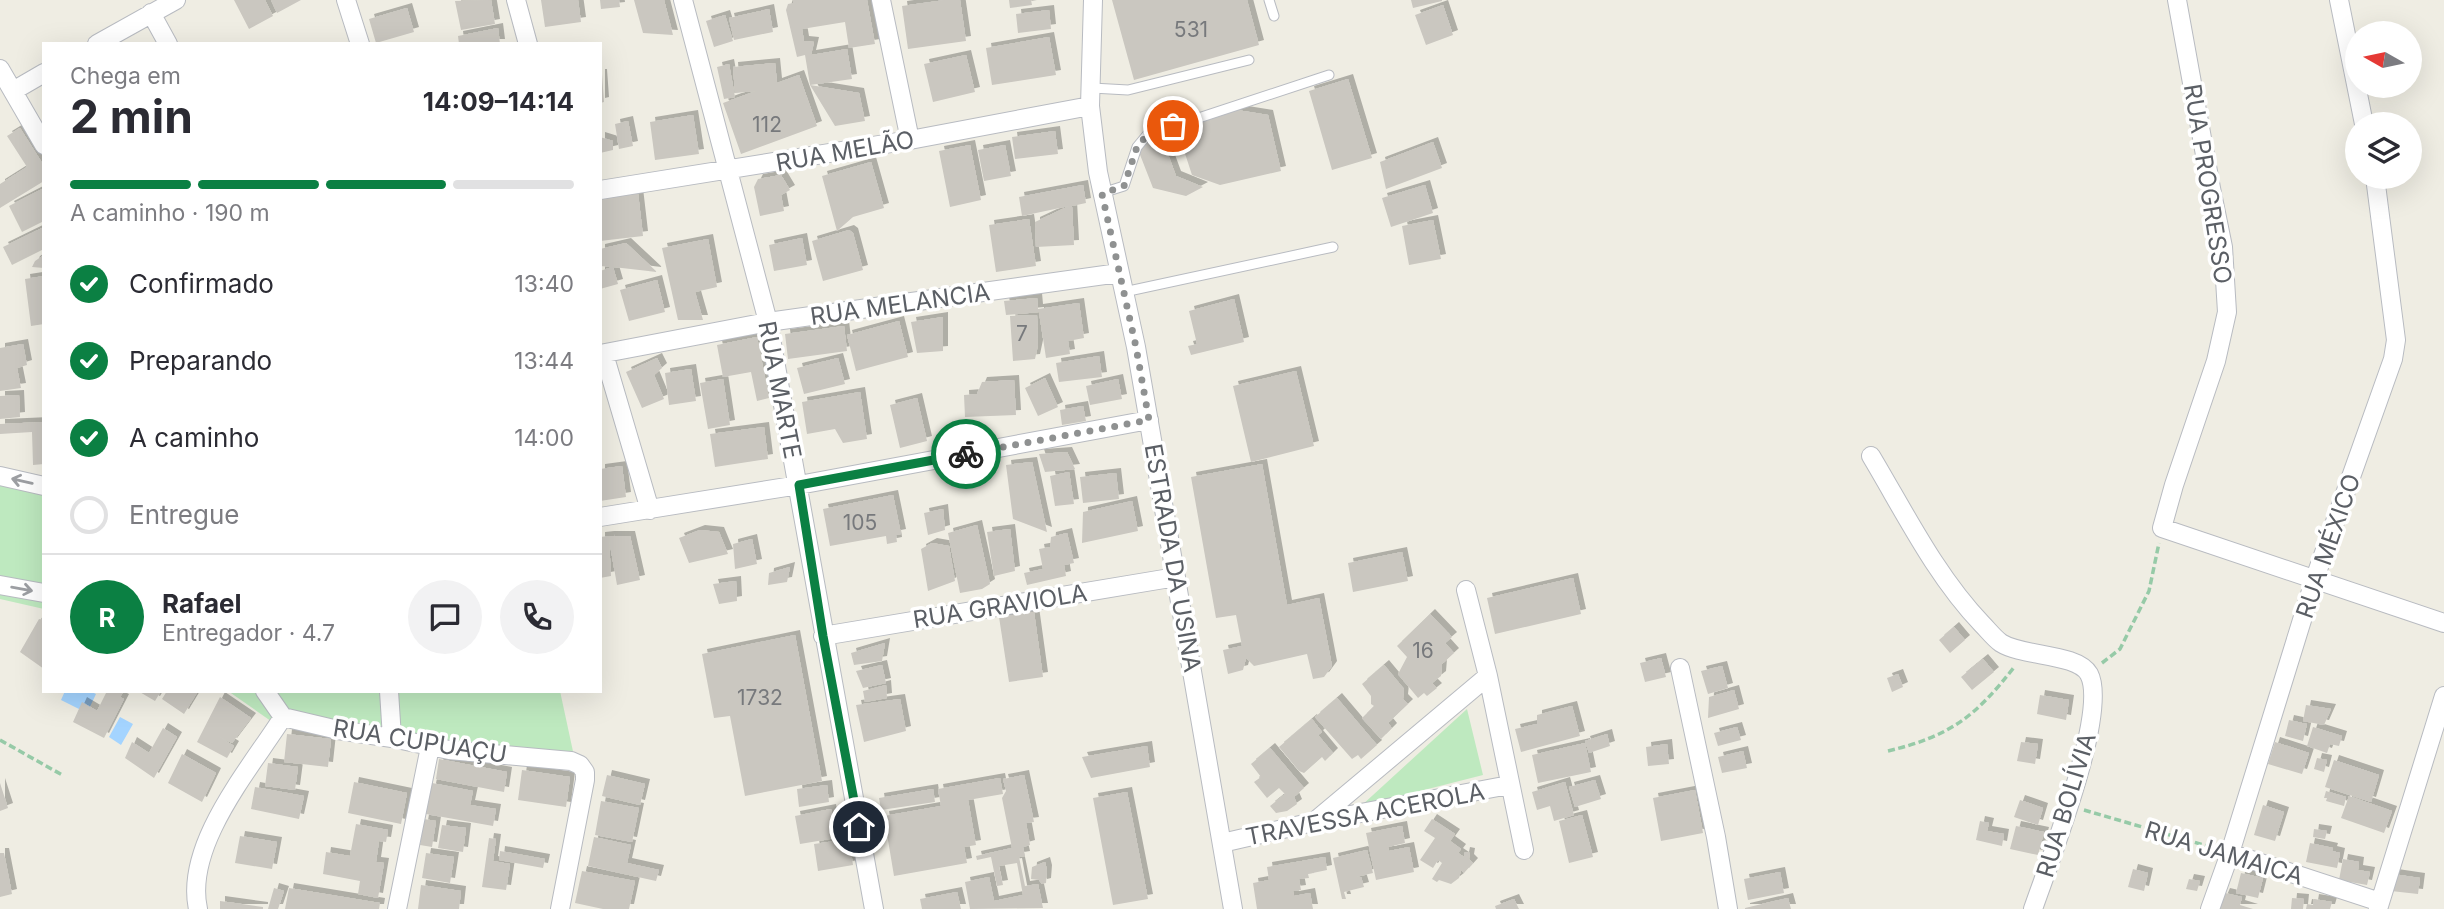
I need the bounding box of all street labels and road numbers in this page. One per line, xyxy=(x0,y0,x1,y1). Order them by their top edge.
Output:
street label: RUA PROGRESSO xyxy=(2178,82,2238,286)
street label: RUA MELÃO xyxy=(774,125,916,177)
street label: RUA MELANCIA xyxy=(808,277,992,331)
street label: RUA MARTE xyxy=(752,319,808,461)
street label: ESTRADA DA USINA xyxy=(1139,442,1207,674)
street label: RUA MÉXICO xyxy=(2289,470,2366,622)
street label: RUA GRAVIOLA xyxy=(911,578,1089,634)
street label: RUA CUPUAÇU xyxy=(331,713,509,769)
street label: RUA BOLÍVIA xyxy=(2029,729,2102,881)
street label: TRAVESSA ACEROLA xyxy=(1243,777,1487,851)
street label: RUA JAMAICA xyxy=(2141,815,2307,891)

